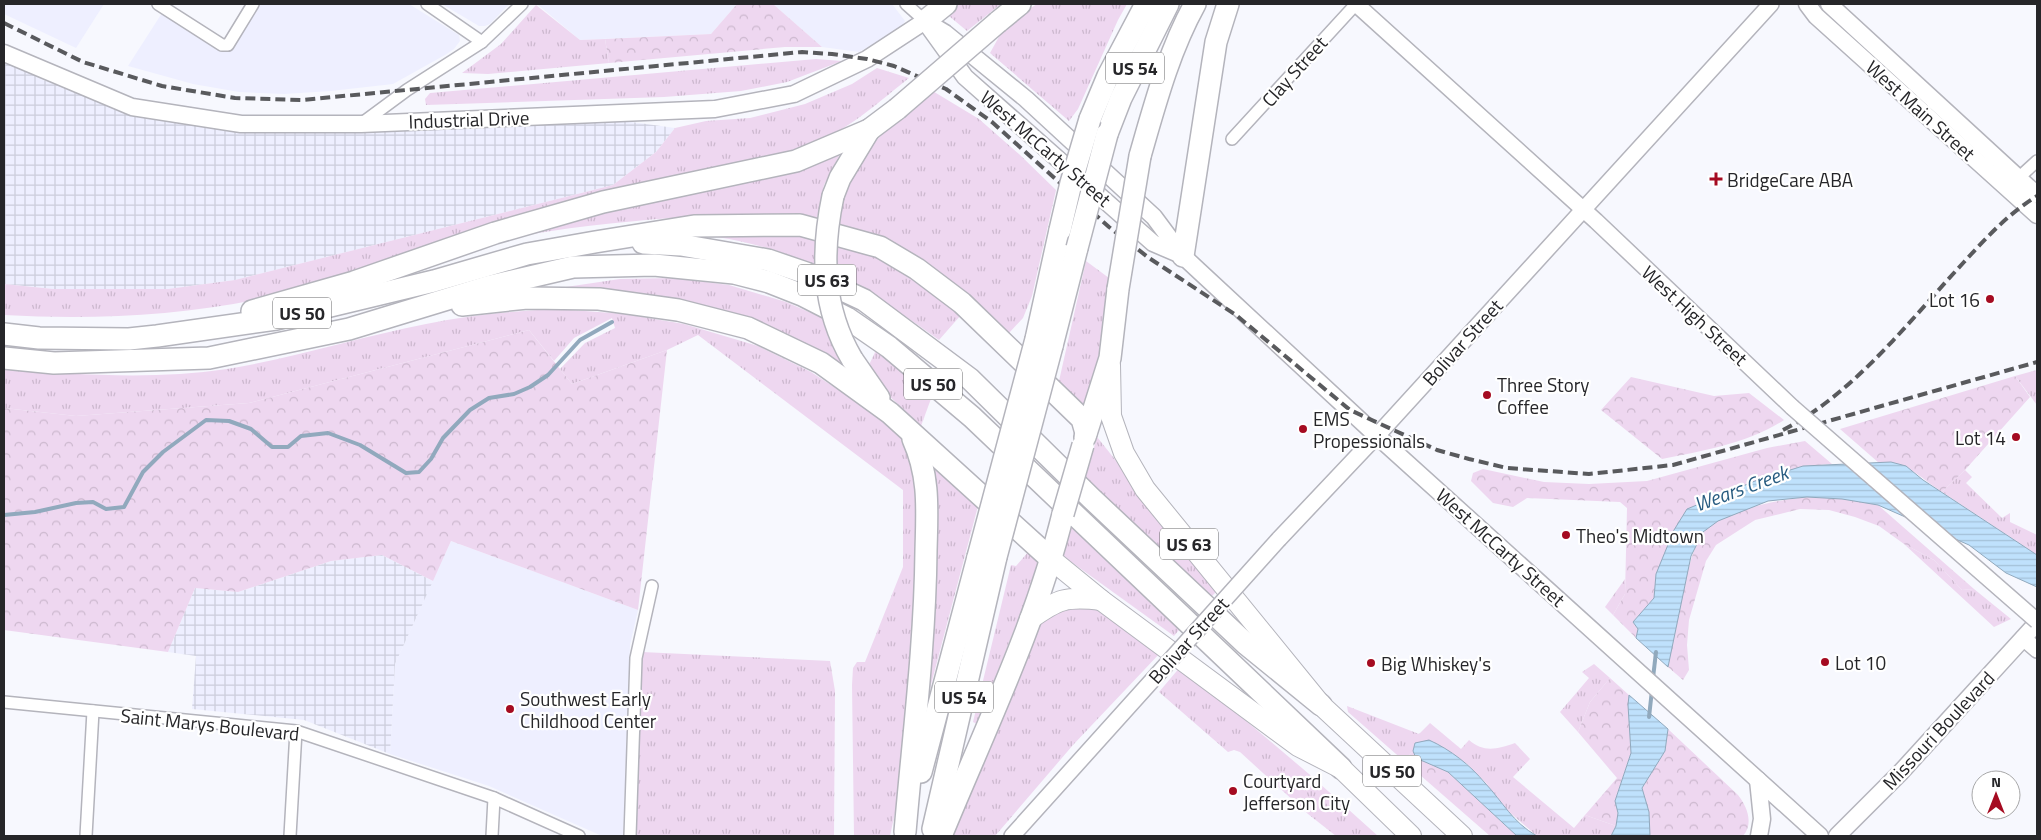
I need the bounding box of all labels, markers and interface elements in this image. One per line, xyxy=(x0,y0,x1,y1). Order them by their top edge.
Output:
street label: Clay Street xyxy=(1254,29,1334,113)
road number: US 54 xyxy=(1106,52,1164,84)
street label: West Main Street xyxy=(1860,53,1982,167)
street label: West McCarty Street xyxy=(974,83,1118,213)
street label: Industrial Drive xyxy=(408,102,530,136)
place label: BridgeCare ABA xyxy=(1727,165,1853,194)
marker: BridgeCare ABA xyxy=(1709,172,1723,186)
street label: West High Street xyxy=(1635,258,1755,372)
road number: US 63 xyxy=(798,264,856,296)
place label: Lot 16 xyxy=(1929,285,1980,314)
street label: Bolivar Street xyxy=(1415,292,1509,392)
marker: Lot 16 xyxy=(1984,293,1996,305)
road number: US 50 xyxy=(273,298,331,328)
road number: US 50 xyxy=(904,368,962,399)
place label: Three Story Coffee xyxy=(1497,370,1590,421)
marker: Three Story Coffee xyxy=(1481,389,1493,401)
place label: EMS Propessionals xyxy=(1313,404,1425,455)
marker: EMS Propessionals xyxy=(1297,423,1309,435)
place label: Lot 14 xyxy=(1955,423,2006,452)
marker: Lot 14 xyxy=(2010,431,2022,443)
water label: Wears Creek xyxy=(1690,456,1794,519)
street label: West McCarty Street xyxy=(1430,481,1572,613)
place label: Theo's Midtown xyxy=(1576,521,1704,550)
road number: US 63 xyxy=(1160,528,1218,560)
marker: Theo's Midtown xyxy=(1560,529,1572,541)
street label: Bolivar Street xyxy=(1141,590,1235,690)
place label: Lot 10 xyxy=(1835,648,1886,677)
place label: Big Whiskey's xyxy=(1381,649,1491,678)
marker: Lot 10 xyxy=(1819,656,1831,668)
marker: Big Whiskey's xyxy=(1365,657,1377,669)
street label: Missouri Boulevard xyxy=(1875,664,2001,796)
road number: US 54 xyxy=(935,682,993,712)
place label: Southwest Early Childhood Center xyxy=(520,684,657,735)
street label: Saint Marys Boulevard xyxy=(119,700,301,748)
marker: Southwest Early Childhood Center xyxy=(504,703,516,715)
road number: US 50 xyxy=(1363,756,1421,786)
place label: Courtyard Jefferson City xyxy=(1243,766,1350,817)
north arrow xyxy=(1971,770,2021,820)
text: N xyxy=(1991,771,2001,792)
marker: Courtyard Jefferson City xyxy=(1227,785,1239,797)

